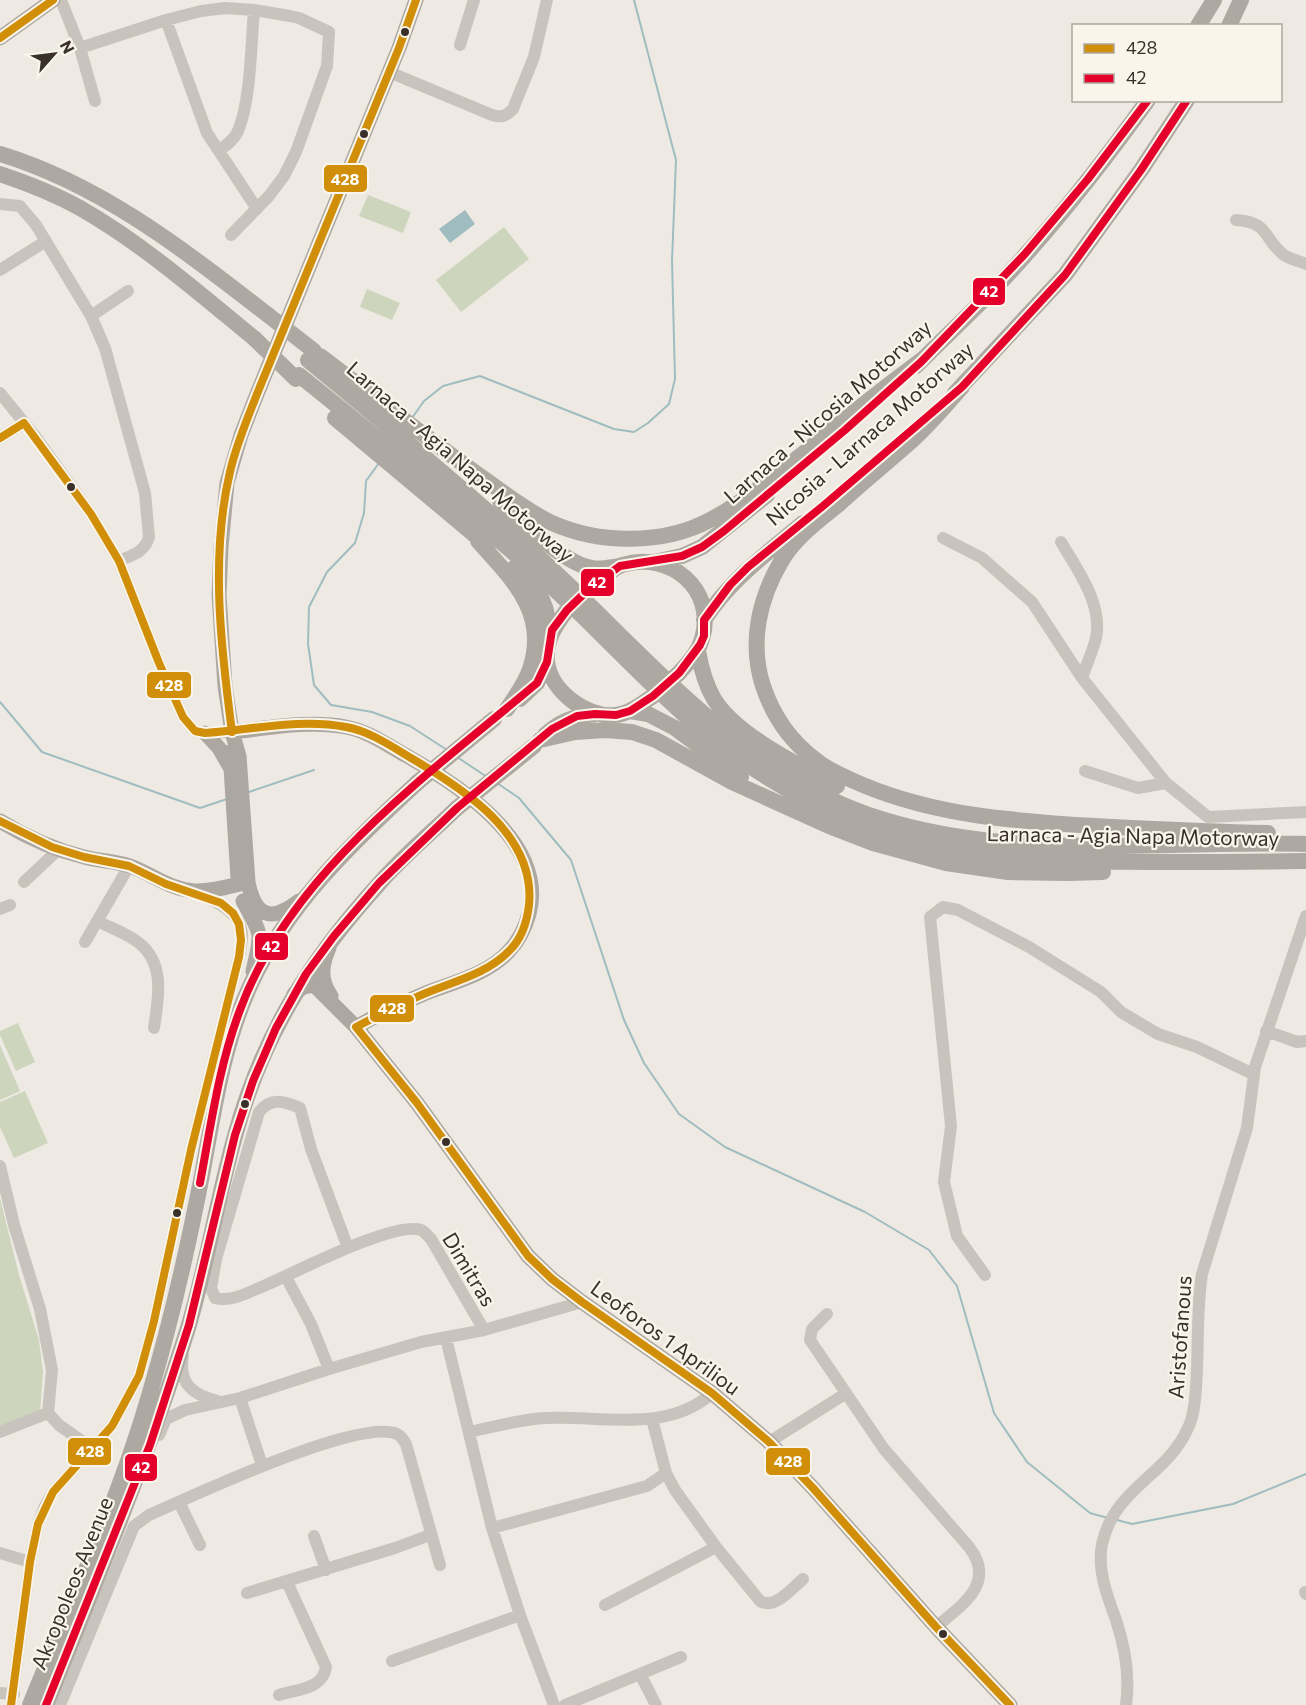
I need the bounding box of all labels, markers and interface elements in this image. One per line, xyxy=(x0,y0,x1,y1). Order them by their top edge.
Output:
north arrow xyxy=(24,24,84,84)
legend xyxy=(1072,24,1282,102)
unlabelled marker xyxy=(399,26,411,38)
text: 428 xyxy=(1126,36,1157,58)
text: N xyxy=(56,37,79,56)
text: 42 xyxy=(1126,66,1147,88)
unlabelled marker xyxy=(358,128,370,140)
line badge: 428 xyxy=(323,164,368,193)
text: 428 xyxy=(331,169,359,188)
line badge: 42 xyxy=(972,277,1006,306)
text: 42 xyxy=(980,281,998,300)
street label: Larnaca - Nicosia Motorway xyxy=(718,314,936,508)
street label: Nicosia - Larnaca Motorway xyxy=(760,336,978,530)
street label: Larnaca - Agia Napa Motorway xyxy=(342,356,580,567)
unlabelled marker xyxy=(65,481,77,493)
line badge: 42 xyxy=(580,568,615,597)
text: 42 xyxy=(588,572,606,591)
line badge: 428 xyxy=(146,671,192,699)
text: 428 xyxy=(155,675,183,694)
street label: Larnaca - Agia Napa Motorway xyxy=(986,820,1280,850)
line badge: 42 xyxy=(254,932,289,961)
text: 42 xyxy=(262,936,280,955)
line badge: 428 xyxy=(369,994,415,1023)
text: 428 xyxy=(378,998,406,1017)
unlabelled marker xyxy=(239,1098,251,1110)
unlabelled marker xyxy=(440,1136,452,1148)
unlabelled marker xyxy=(171,1207,183,1219)
street label: Dimitras xyxy=(438,1227,502,1311)
street label: Leoforos 1 Apriliou xyxy=(586,1274,746,1400)
street label: Aristofanous xyxy=(1162,1274,1196,1400)
line badge: 428 xyxy=(67,1437,112,1466)
text: 428 xyxy=(76,1441,104,1460)
line badge: 428 xyxy=(765,1447,811,1476)
text: 428 xyxy=(774,1451,802,1470)
line badge: 42 xyxy=(124,1453,158,1482)
text: 42 xyxy=(132,1457,150,1476)
street label: Akropoleos Avenue xyxy=(25,1493,117,1673)
unlabelled marker xyxy=(937,1628,949,1640)

